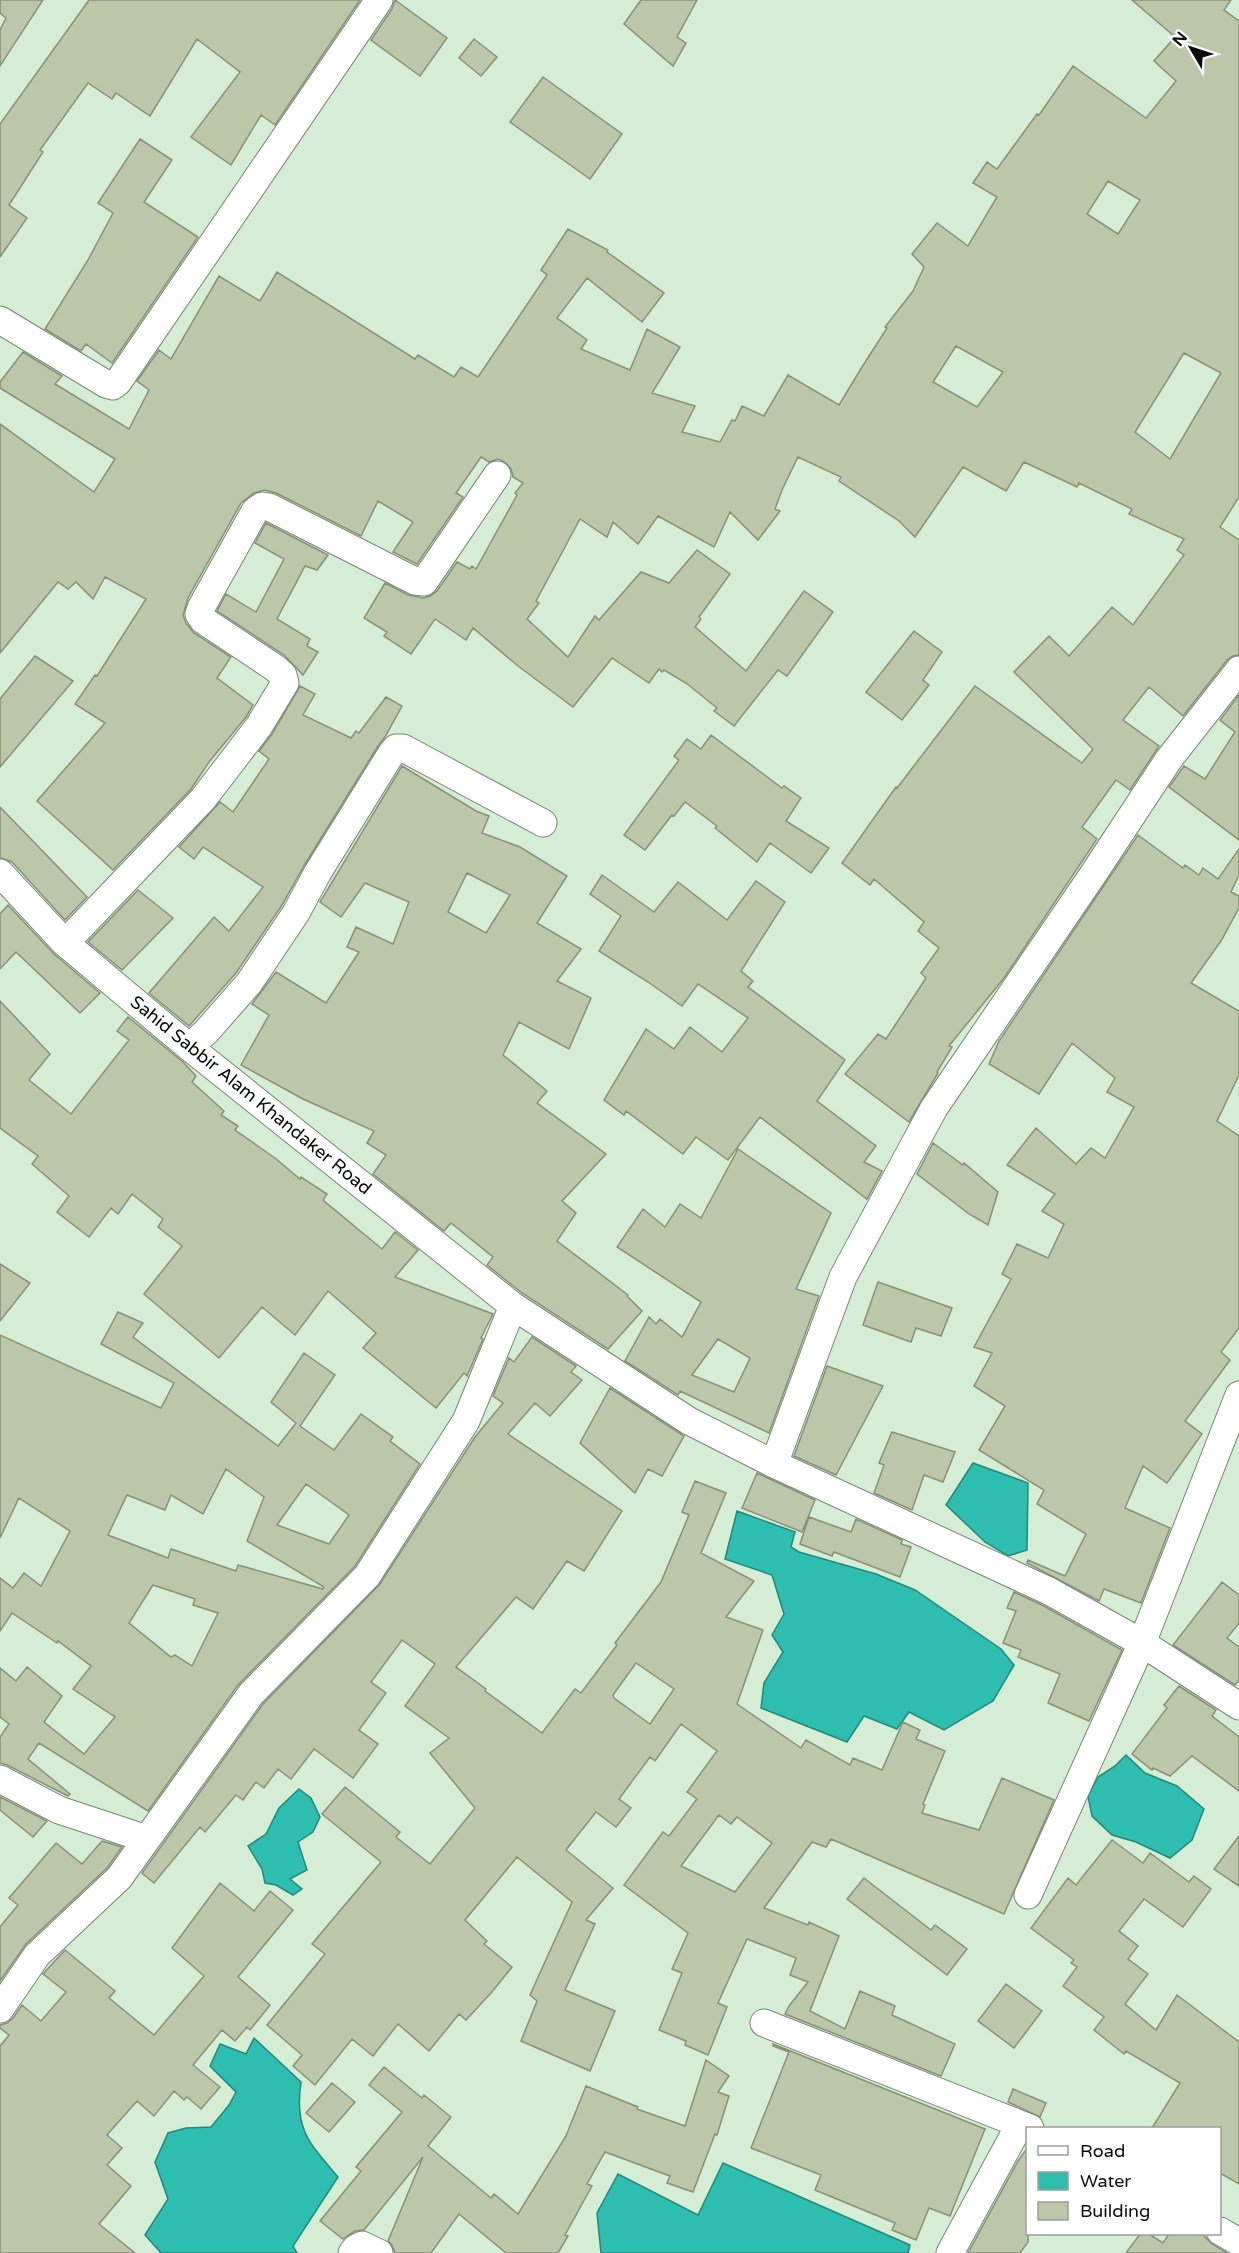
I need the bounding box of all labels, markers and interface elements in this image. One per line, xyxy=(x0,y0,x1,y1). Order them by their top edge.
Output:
north arrow xyxy=(1161,18,1221,78)
text: N xyxy=(1168,28,1192,50)
street label: Sahid Sabbir Alam Khandaker Road xyxy=(126,991,376,1199)
legend xyxy=(1026,2127,1221,2235)
text: Road xyxy=(1080,2140,1125,2162)
text: Water xyxy=(1080,2170,1131,2192)
text: Building xyxy=(1080,2200,1150,2222)

